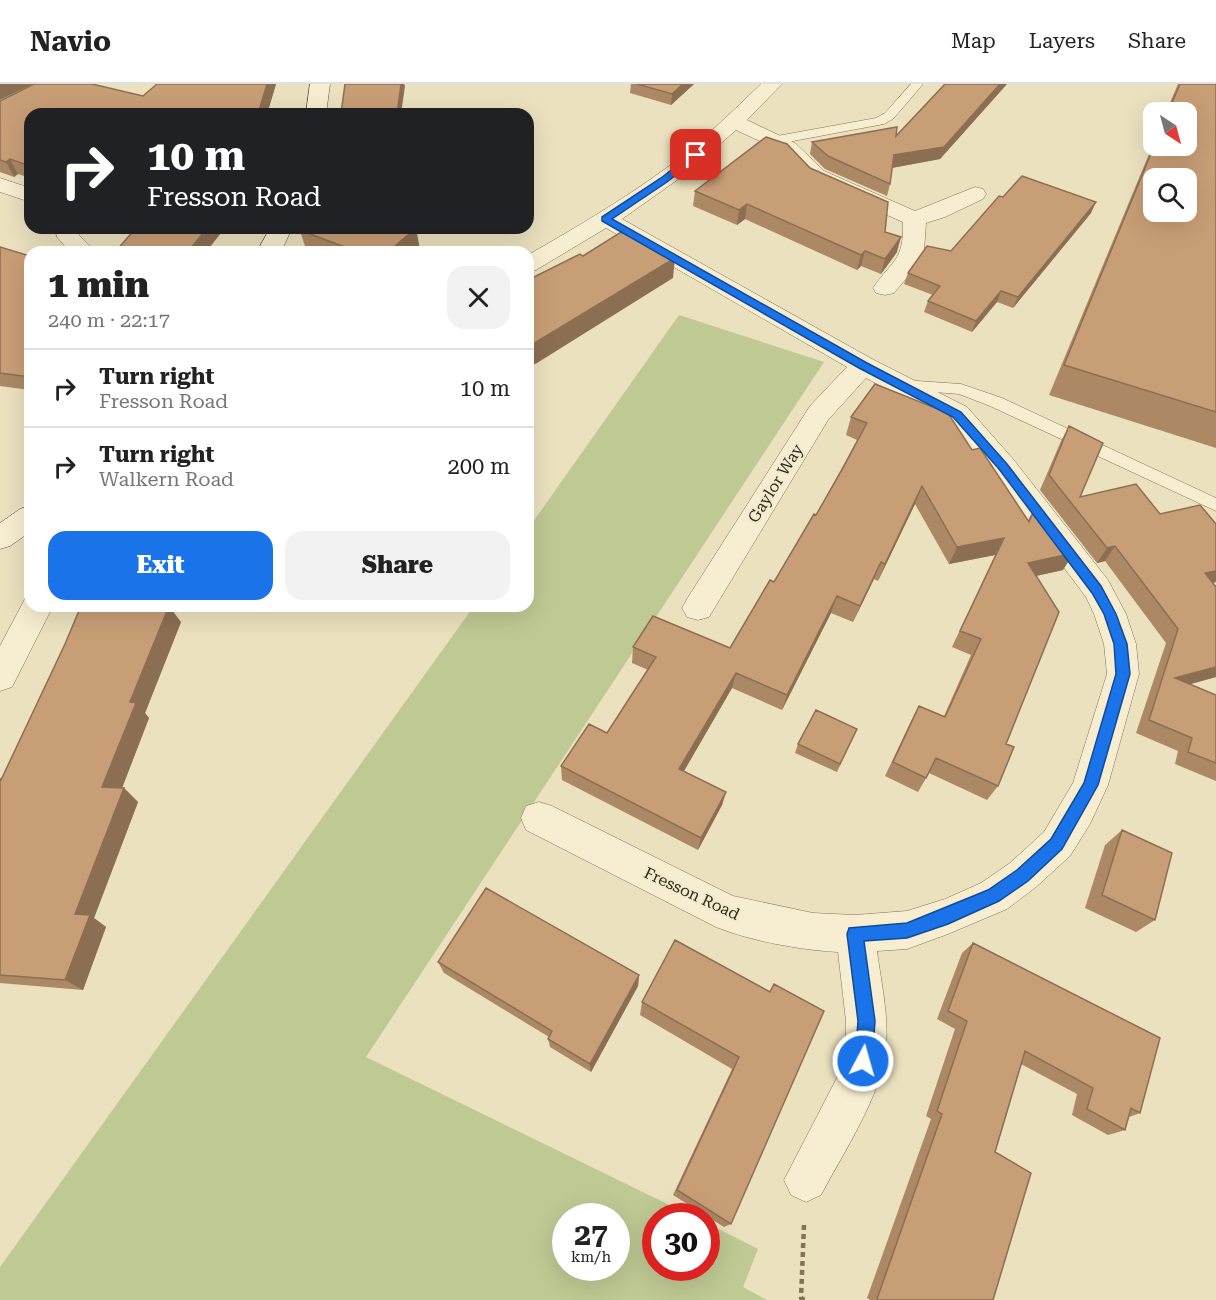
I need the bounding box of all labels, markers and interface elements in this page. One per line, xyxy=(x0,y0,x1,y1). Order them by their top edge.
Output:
text: Navio xyxy=(30,25,111,58)
text: Map xyxy=(951,29,996,53)
text: Layers xyxy=(1029,29,1095,53)
text: Share xyxy=(1128,29,1186,53)
north arrow xyxy=(1143,102,1197,156)
map controls xyxy=(1143,102,1197,222)
pin xyxy=(670,129,721,180)
text: 10 m xyxy=(147,131,245,180)
icon: right xyxy=(48,132,126,210)
icon: arrive xyxy=(679,138,712,171)
button: search xyxy=(1143,168,1197,222)
text: Fresson Road xyxy=(147,181,321,213)
text: 1 min xyxy=(48,264,149,306)
button: close xyxy=(447,266,510,329)
text: 240 m · 22:17 xyxy=(48,308,170,332)
text: Turn right xyxy=(99,364,214,389)
icon: right xyxy=(48,372,81,405)
text: 10 m xyxy=(460,376,510,401)
text: Fresson Road xyxy=(99,389,228,413)
street label: Gaylor Way xyxy=(744,440,807,526)
text: Turn right xyxy=(99,442,214,467)
icon: right xyxy=(48,450,81,483)
text: 200 m xyxy=(447,454,510,479)
text: Walkern Road xyxy=(99,467,234,491)
button: Exit xyxy=(48,531,273,600)
button: Share xyxy=(285,531,510,600)
street label: Fresson Road xyxy=(641,863,743,924)
position arrow xyxy=(831,1029,895,1093)
speed limit sign: 30 xyxy=(642,1203,720,1281)
text: 27 xyxy=(574,1217,608,1252)
text: km/h xyxy=(571,1248,611,1266)

